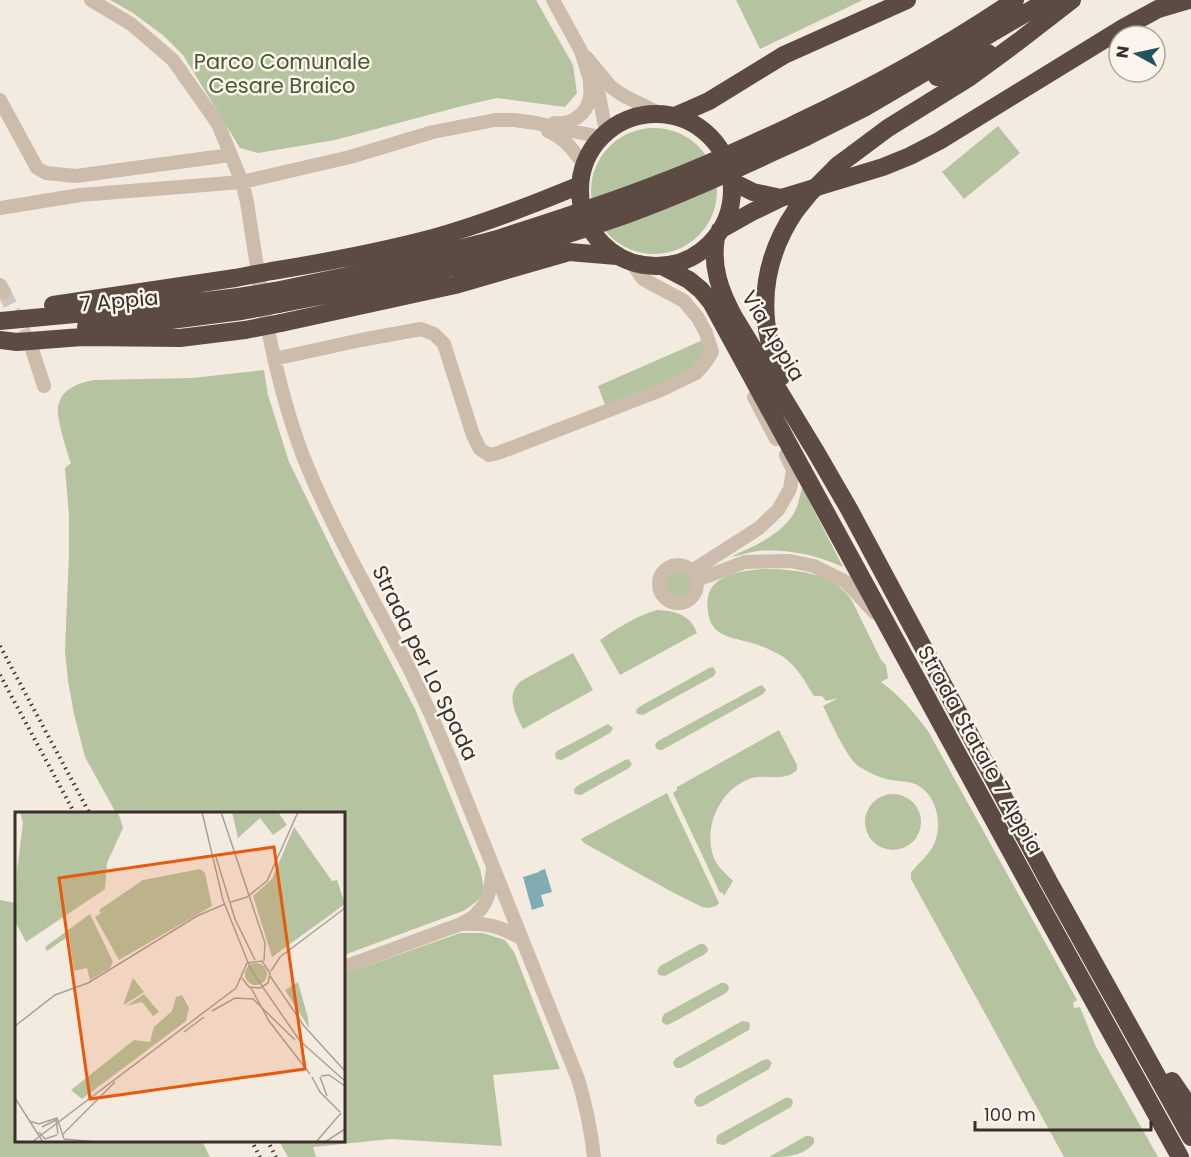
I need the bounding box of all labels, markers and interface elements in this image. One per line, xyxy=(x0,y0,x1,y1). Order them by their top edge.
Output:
north arrow xyxy=(1107,24,1167,84)
text: N xyxy=(1110,44,1135,60)
park label: Parco Comunale Cesare Braico xyxy=(194,47,370,100)
street label: 7 Appia xyxy=(78,283,160,318)
street label: Via Appia xyxy=(735,285,812,387)
street label: Strada per Lo Spada xyxy=(366,560,485,765)
street label: Strada Statale 7 Appia xyxy=(911,640,1050,859)
inset map xyxy=(15,812,345,1142)
scale bar xyxy=(975,1094,1150,1132)
text: 100 m xyxy=(984,1102,1036,1127)

